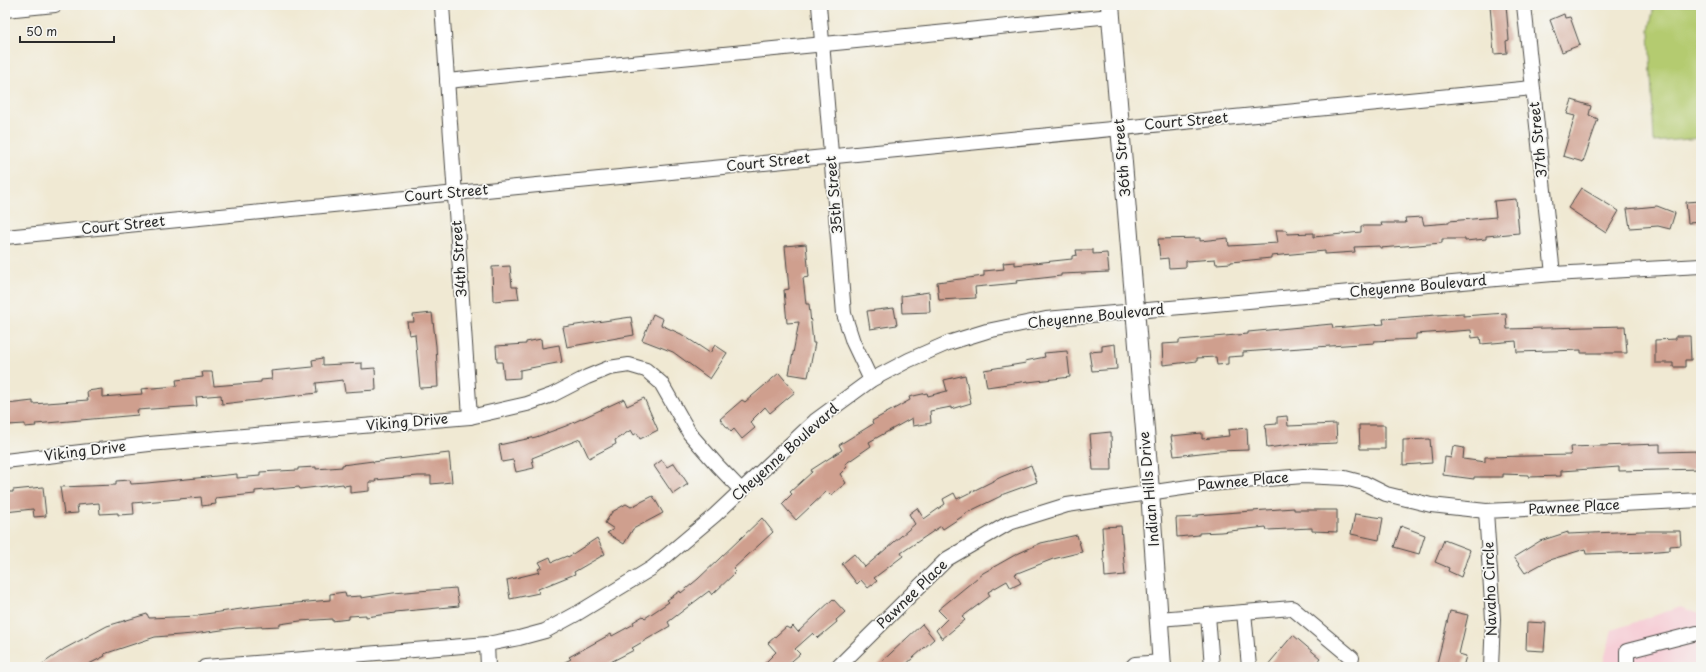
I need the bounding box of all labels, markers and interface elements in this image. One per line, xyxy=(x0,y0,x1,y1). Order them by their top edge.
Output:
scale bar xyxy=(20,18,114,44)
text: 50 m xyxy=(26,22,57,40)
street label: 37th Street xyxy=(1523,101,1552,179)
street label: Court Street xyxy=(1143,106,1229,135)
street label: 36th Street xyxy=(1108,118,1135,198)
street label: Court Street xyxy=(725,147,811,176)
street label: 35th Street xyxy=(820,155,847,235)
street label: Court Street xyxy=(403,178,489,207)
street label: Court Street xyxy=(80,210,166,239)
street label: 34th Street xyxy=(445,219,472,298)
street label: Cheyenne Boulevard xyxy=(1349,269,1488,302)
street label: Cheyenne Boulevard xyxy=(1027,298,1166,333)
street label: Cheyenne Boulevard xyxy=(727,398,843,505)
street label: Viking Drive xyxy=(365,407,449,436)
street label: Indian Hills Drive xyxy=(1133,431,1164,548)
street label: Viking Drive xyxy=(43,435,127,466)
street label: Pawnee Place xyxy=(1196,466,1289,495)
street label: Pawnee Place xyxy=(1528,494,1620,519)
street label: Navaho Circle xyxy=(1477,541,1502,637)
street label: Pawnee Place xyxy=(871,554,952,633)

